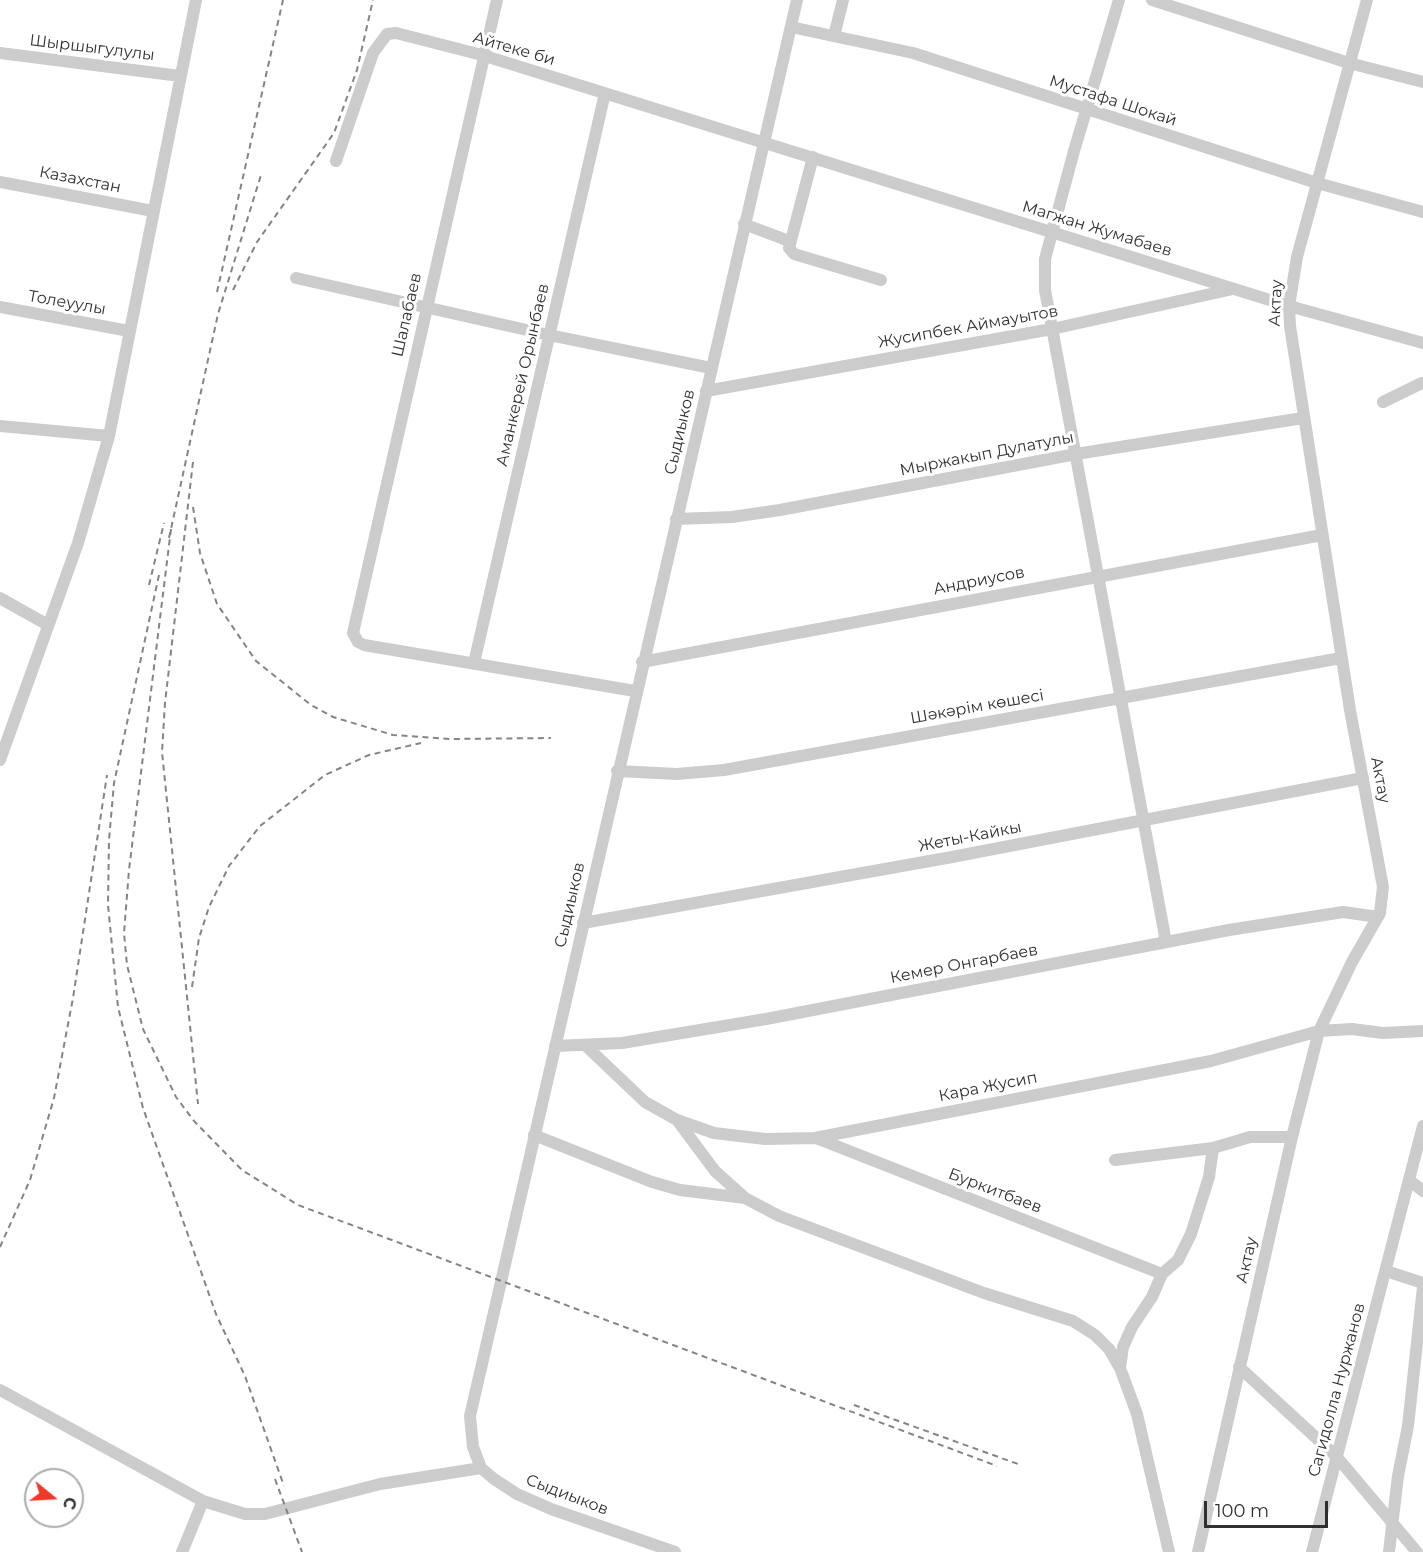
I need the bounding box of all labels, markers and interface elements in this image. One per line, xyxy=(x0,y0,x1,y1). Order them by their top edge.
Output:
street label: Айтеке би xyxy=(471,28,557,70)
street label: Шыршыгулулы xyxy=(28,31,156,65)
street label: Мустафа Шокай xyxy=(1047,71,1179,131)
street label: Казахстан xyxy=(37,163,123,197)
street label: Магжан Жумабаев xyxy=(1020,197,1174,261)
street label: Шалабаев xyxy=(388,271,426,359)
street label: Актау xyxy=(1265,279,1287,327)
street label: Аманкерей Орынбаев xyxy=(493,282,553,468)
street label: Толеуулы xyxy=(27,287,107,319)
street label: Жусипбек Аймауытов xyxy=(876,302,1060,352)
street label: Сыдиыков xyxy=(661,387,699,477)
street label: Мыржакып Дулатулы xyxy=(898,428,1076,480)
street label: Андриусов xyxy=(932,563,1026,599)
street label: Шәкәрім көшесі xyxy=(909,686,1045,728)
street label: Актау xyxy=(1366,755,1394,805)
street label: Жеты-Кайкы xyxy=(917,818,1023,856)
street label: Сыдиыков xyxy=(551,860,589,950)
street label: Кемер Онгарбаев xyxy=(889,940,1039,988)
street label: Кара Жусип xyxy=(937,1068,1039,1106)
street label: Буркитбаев xyxy=(946,1164,1044,1218)
street label: Актау xyxy=(1232,1235,1262,1285)
street label: Сагидолла Нуржанов xyxy=(1305,1301,1369,1479)
north arrow xyxy=(24,1468,84,1528)
street label: Сыдиыков xyxy=(523,1470,611,1520)
scale bar xyxy=(1207,1489,1332,1527)
text: С xyxy=(59,1495,81,1512)
text: 100 m xyxy=(1215,1500,1269,1522)

